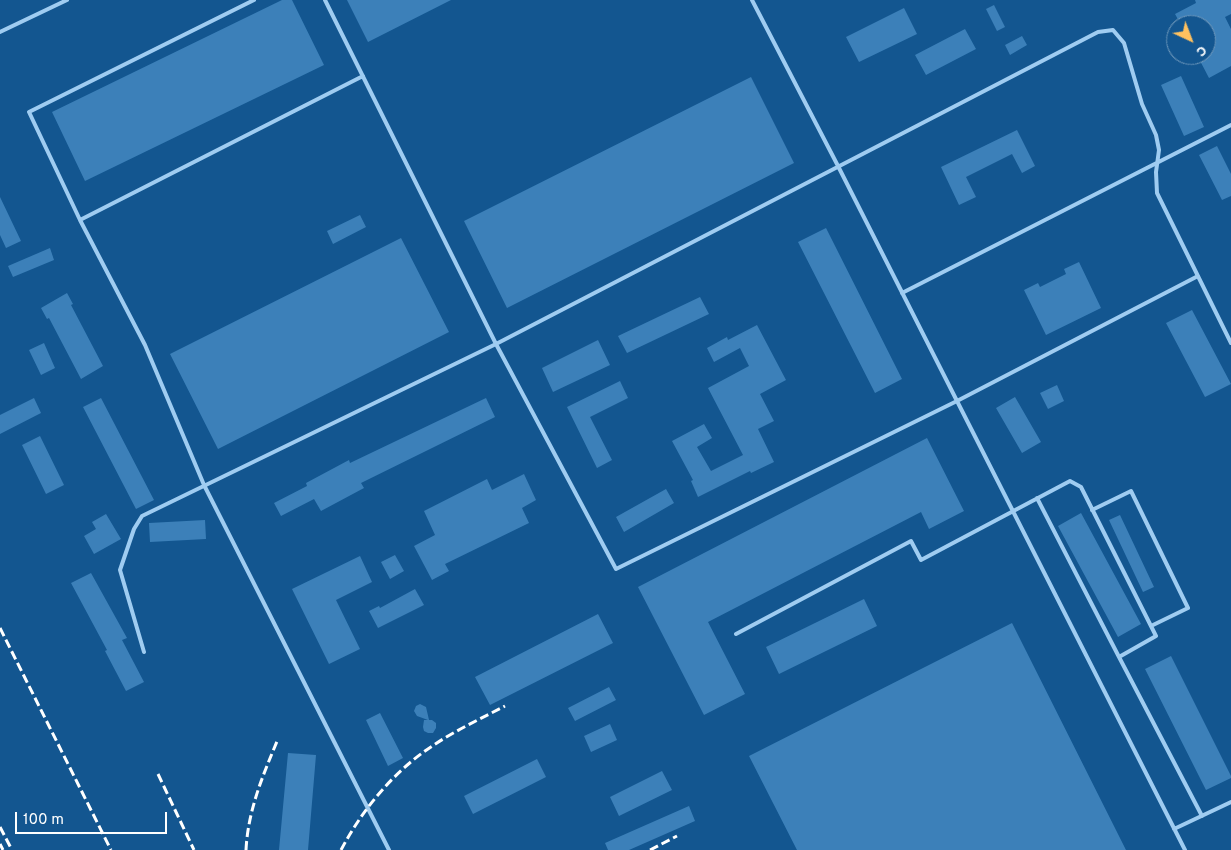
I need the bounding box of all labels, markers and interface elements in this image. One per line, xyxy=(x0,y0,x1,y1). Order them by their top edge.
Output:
north arrow xyxy=(1166,15,1216,65)
text: С xyxy=(1192,41,1210,60)
scale bar xyxy=(18,802,170,834)
text: 100 m xyxy=(23,811,64,830)

